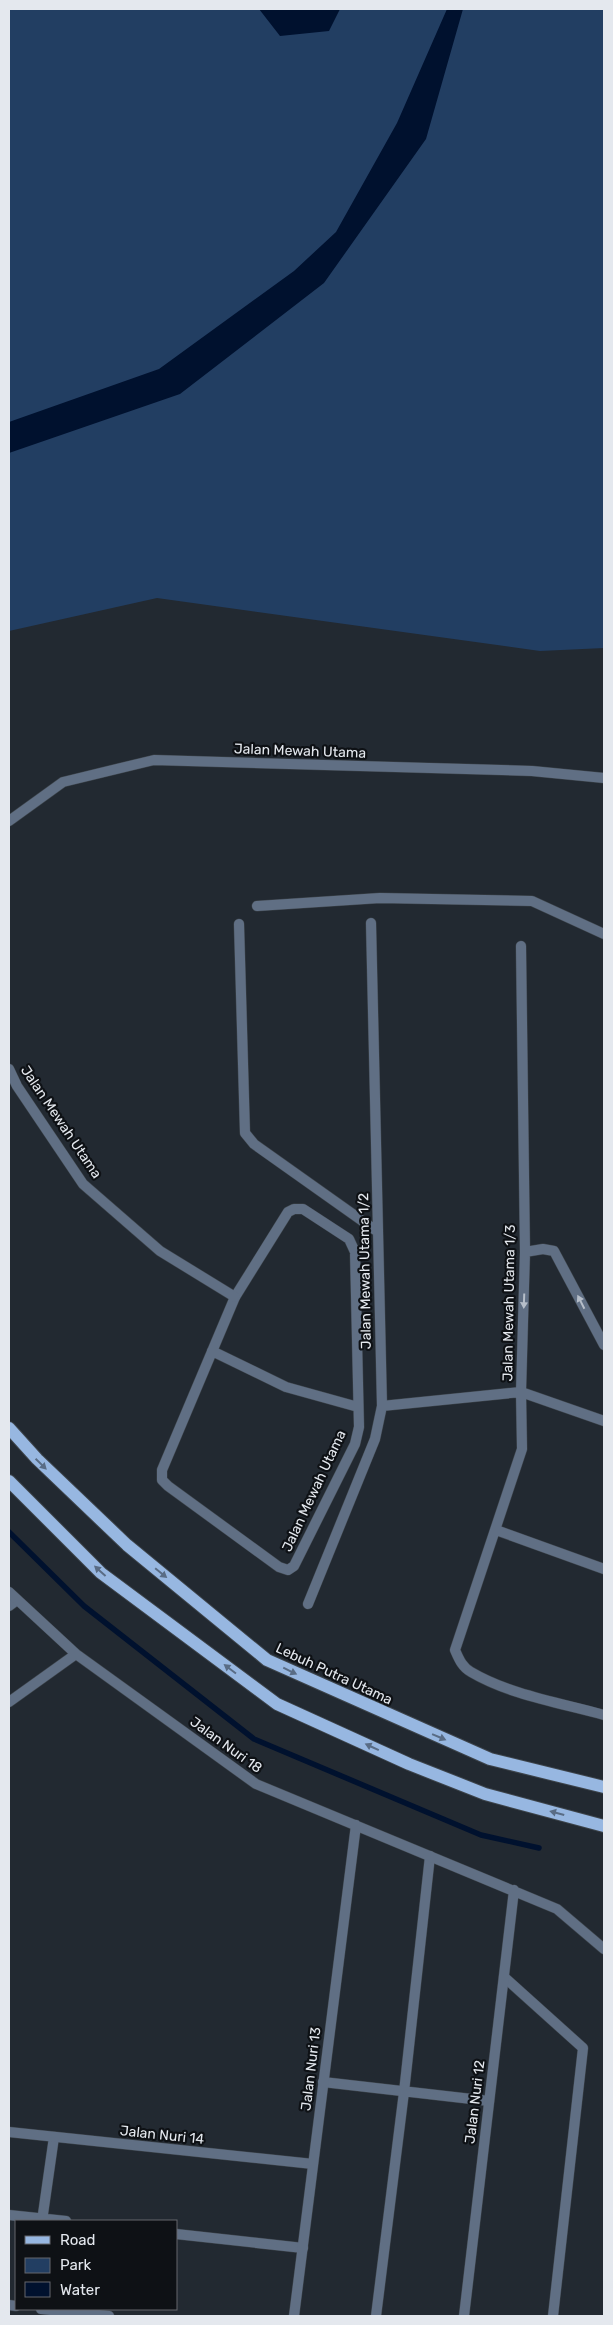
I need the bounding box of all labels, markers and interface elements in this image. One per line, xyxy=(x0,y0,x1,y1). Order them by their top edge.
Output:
street label: Jalan Mewah Utama xyxy=(234,740,366,762)
street label: Jalan Mewah Utama xyxy=(17,1062,105,1182)
street label: Jalan Mewah Utama 1/2 xyxy=(355,1193,375,1349)
street label: Jalan Mewah Utama 1/3 xyxy=(499,1224,519,1382)
one-way arrow xyxy=(519,1293,527,1309)
one-way arrow xyxy=(577,1295,585,1309)
street label: Jalan Mewah Utama xyxy=(278,1427,350,1555)
one-way arrow xyxy=(35,1458,47,1470)
one-way arrow xyxy=(95,1565,107,1577)
one-way arrow xyxy=(154,1568,167,1579)
street label: Lebuh Putra Utama xyxy=(273,1640,395,1708)
one-way arrow xyxy=(223,1664,237,1674)
one-way arrow xyxy=(283,1668,297,1676)
street label: Jalan Nuri 18 xyxy=(187,1713,265,1777)
one-way arrow xyxy=(432,1733,446,1741)
one-way arrow xyxy=(365,1742,379,1750)
one-way arrow xyxy=(550,1809,565,1817)
street label: Jalan Nuri 13 xyxy=(297,2026,325,2112)
street label: Jalan Nuri 12 xyxy=(461,2059,489,2145)
street label: Jalan Nuri 14 xyxy=(119,2122,205,2148)
legend xyxy=(15,2220,178,2310)
text: Road xyxy=(60,2231,96,2249)
text: Park xyxy=(60,2256,91,2274)
text: Water xyxy=(60,2281,100,2299)

